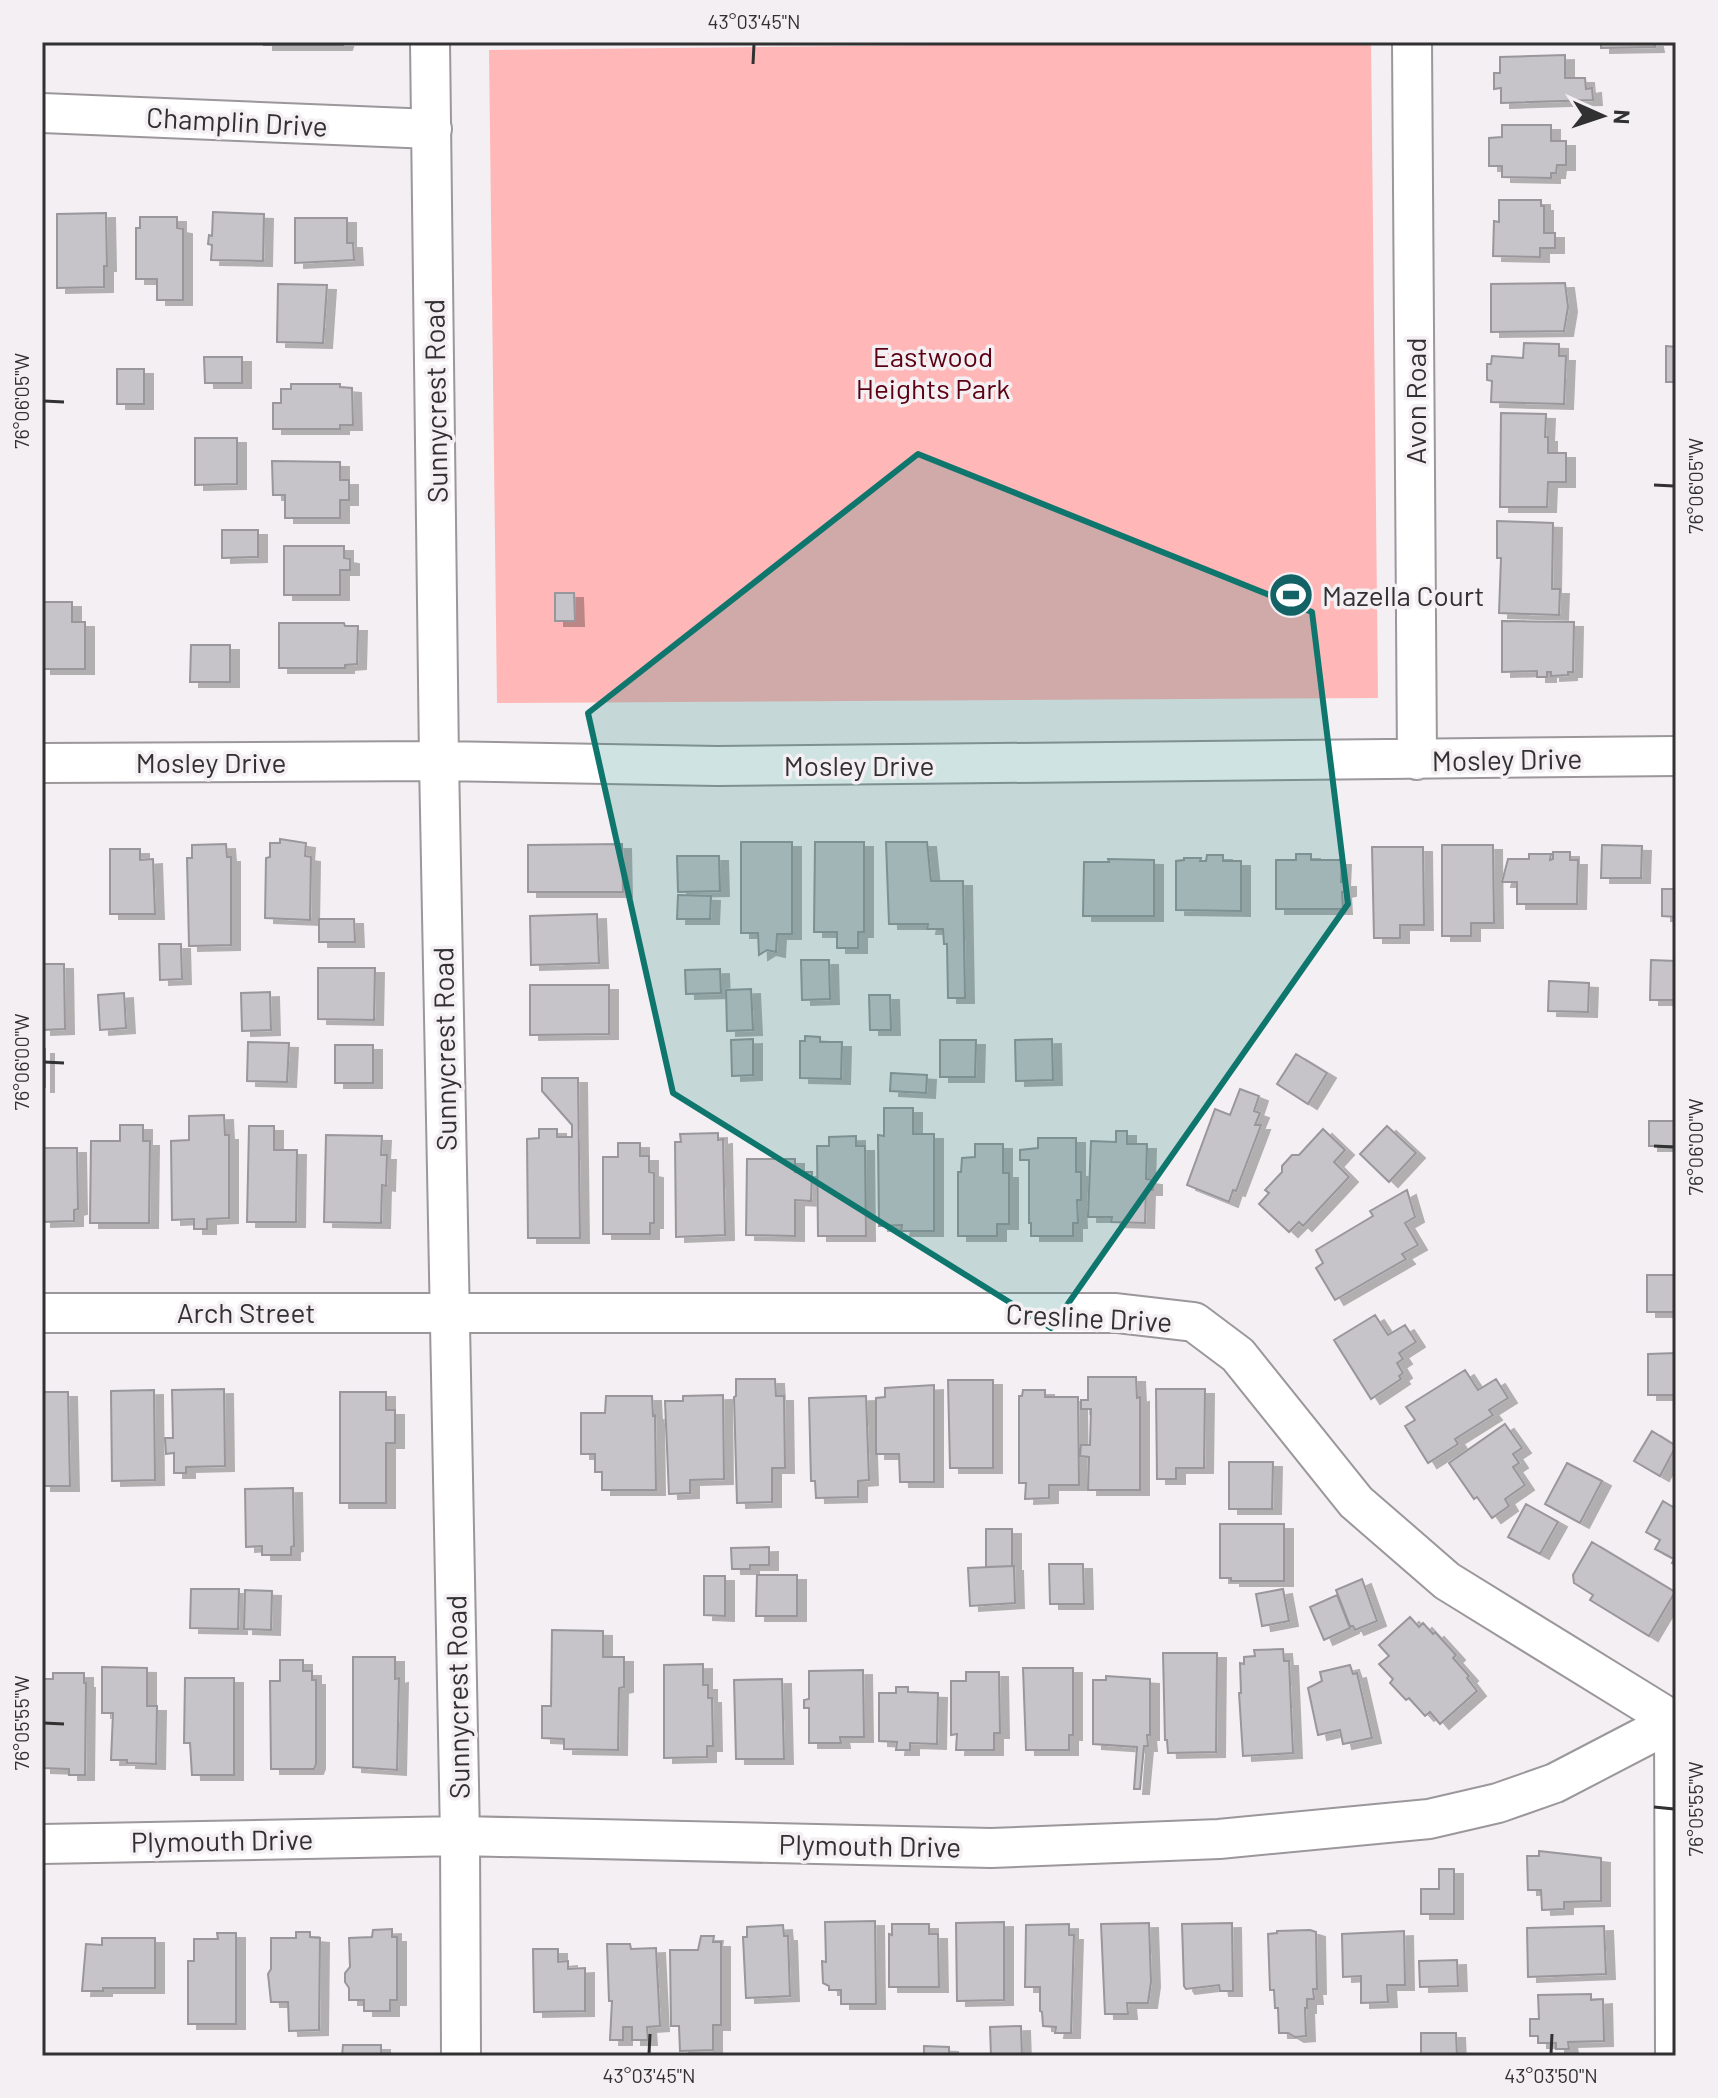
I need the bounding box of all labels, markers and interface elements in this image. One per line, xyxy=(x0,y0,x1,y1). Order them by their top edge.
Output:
text: 43°03'45"N xyxy=(707,9,801,33)
north arrow xyxy=(1562,76,1642,156)
street label: Champlin Drive xyxy=(145,99,329,143)
text: N xyxy=(1610,109,1636,125)
street label: Sunnycrest Road xyxy=(416,299,454,503)
street label: Avon Road xyxy=(1398,338,1432,464)
park label: Eastwood Heights Park xyxy=(856,339,1010,405)
text: 76°06'05"W xyxy=(9,353,33,449)
text: 76°06'05"W xyxy=(1683,438,1707,534)
sports icon: Mazella Court xyxy=(1267,571,1315,619)
place label: Mazella Court xyxy=(1322,578,1485,612)
street label: Mosley Drive xyxy=(1431,741,1583,777)
street label: Mosley Drive xyxy=(136,745,286,779)
street label: Mosley Drive xyxy=(784,748,934,782)
street label: Sunnycrest Road xyxy=(425,947,463,1151)
text: 76°06'00"W xyxy=(9,1013,33,1111)
text: 76°06'00"W xyxy=(1683,1098,1707,1196)
street label: Arch Street xyxy=(177,1295,315,1329)
street label: Cresline Drive xyxy=(1005,1296,1173,1338)
street label: Sunnycrest Road xyxy=(438,1595,476,1799)
text: 76°05'55"W xyxy=(9,1675,33,1770)
text: 76°05'55"W xyxy=(1683,1761,1707,1856)
street label: Plymouth Drive xyxy=(131,1821,313,1859)
street label: Plymouth Drive xyxy=(779,1826,961,1864)
text: 43°03'45"N xyxy=(602,2063,696,2087)
text: 43°03'50"N xyxy=(1504,2063,1598,2087)

